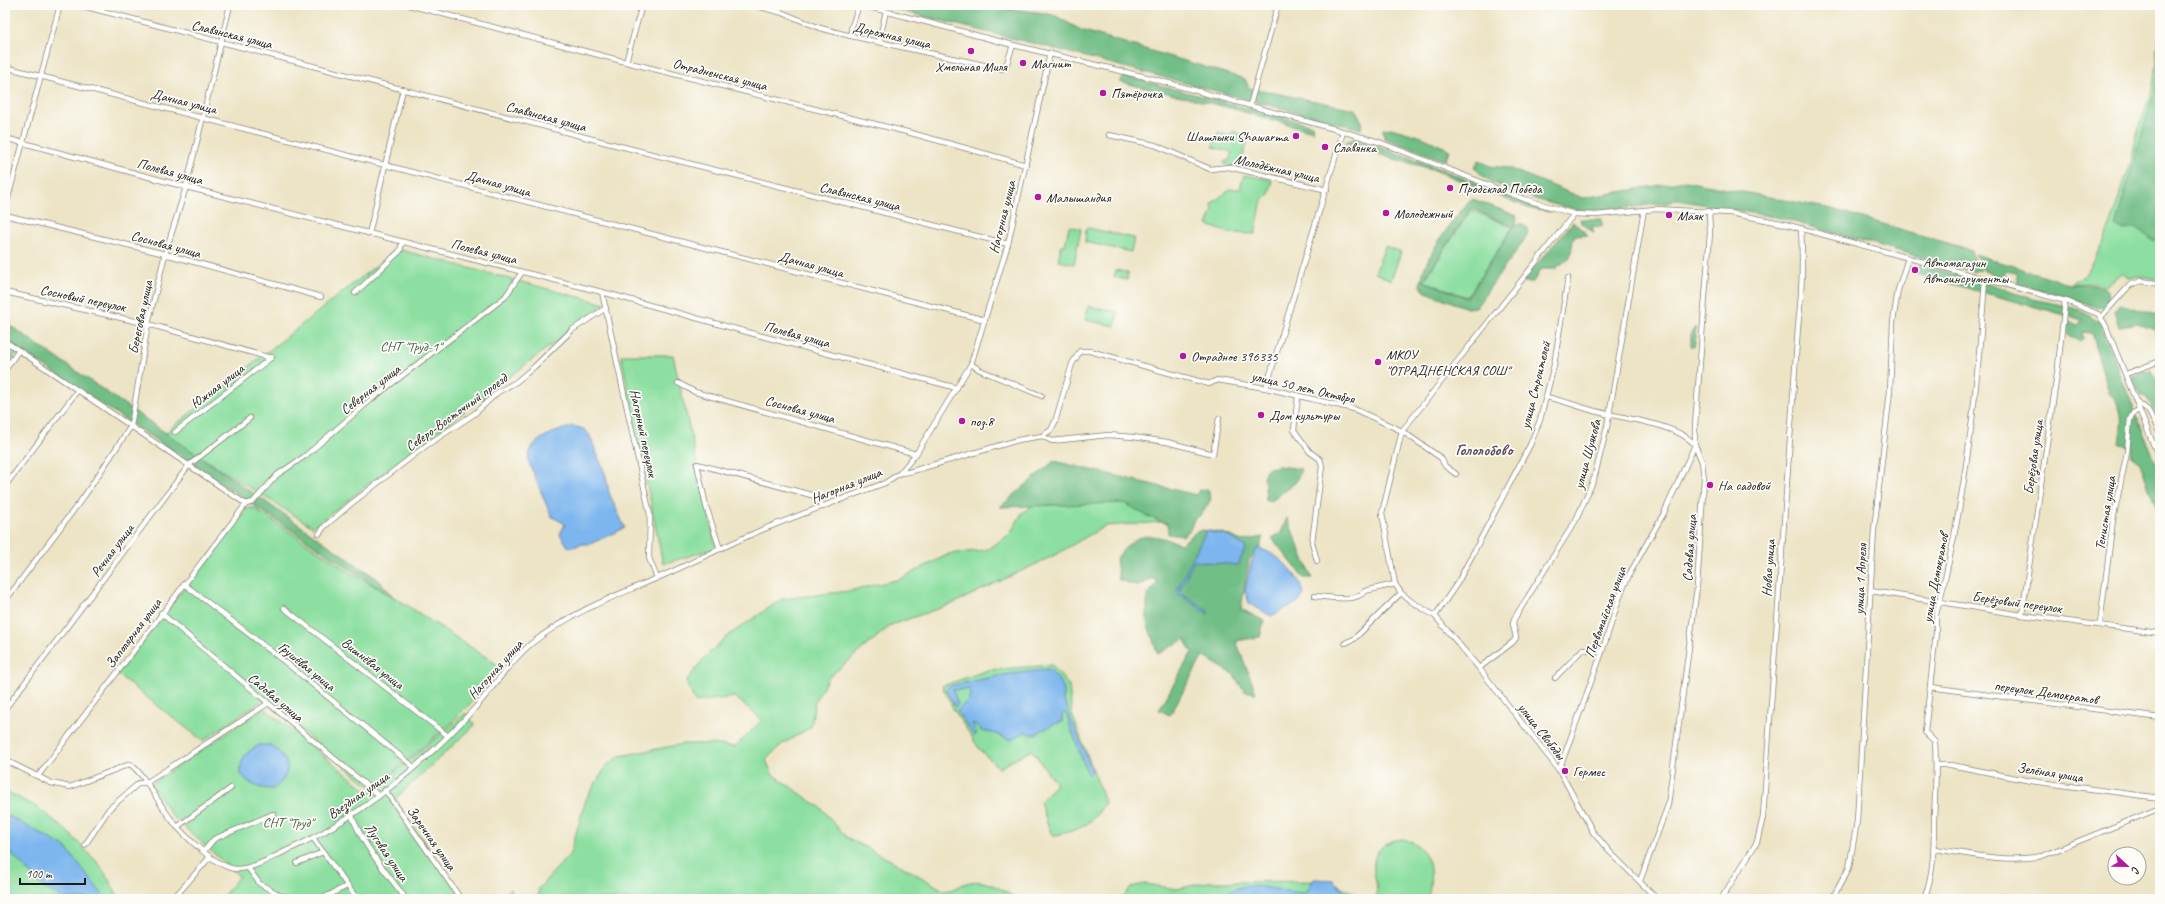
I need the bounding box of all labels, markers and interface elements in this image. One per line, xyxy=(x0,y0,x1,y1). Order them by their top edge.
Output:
street label: Славянская улица xyxy=(190,16,275,53)
street label: Дорожная улица xyxy=(852,18,933,53)
marker: Хмельная Миля xyxy=(966,46,976,56)
street label: Отрадненская улица xyxy=(671,55,770,95)
place label: Магнит xyxy=(1031,55,1072,72)
place label: Хмельная Миля xyxy=(935,58,1008,75)
marker: Магнит xyxy=(1018,58,1028,68)
street label: Дачная улица xyxy=(149,85,220,118)
place label: Пятёрочка xyxy=(1111,85,1164,102)
marker: Пятёрочка xyxy=(1098,88,1108,98)
street label: Славянская улица xyxy=(504,98,589,136)
place label: Шашлыки Shawarma xyxy=(1186,128,1289,145)
marker: Шашлыки Shawarma xyxy=(1291,131,1301,141)
place label: Славянка xyxy=(1333,139,1377,156)
marker: Славянка xyxy=(1320,142,1330,152)
street label: Молодёжная улица xyxy=(1233,150,1322,187)
street label: Полевая улица xyxy=(135,155,205,189)
street label: Дачная улица xyxy=(463,167,534,201)
street label: Славянская улица xyxy=(818,178,903,215)
street label: Нагорная улица xyxy=(985,178,1020,255)
place label: Продсклад Победа xyxy=(1458,180,1543,197)
marker: Продсклад Победа xyxy=(1445,183,1455,193)
place label: Малышандия xyxy=(1046,189,1112,206)
marker: Малышандия xyxy=(1033,192,1043,202)
place label: Молодежный xyxy=(1394,205,1454,222)
place label: Маяк xyxy=(1677,207,1705,224)
marker: Молодежный xyxy=(1381,208,1391,218)
marker: Маяк xyxy=(1664,210,1674,220)
street label: Сосновая улица xyxy=(129,227,203,262)
street label: Полевая улица xyxy=(449,235,519,268)
street label: Дачная улица xyxy=(776,248,847,282)
place label: Автомагазин Автоинсрументы xyxy=(1923,254,2010,287)
marker: Автомагазин Автоинсрументы xyxy=(1910,265,1920,275)
street label: Береговая улица xyxy=(124,278,157,355)
street label: Сосновый переулок xyxy=(39,281,129,316)
street label: Полевая улица xyxy=(762,318,832,352)
park label: СНТ "Труд-1" xyxy=(380,338,444,355)
street label: улица Строителей xyxy=(1516,339,1555,431)
place label: МКОУ "ОТРАДНЕНСКАЯ СОШ" xyxy=(1386,346,1512,379)
place label: Отрадное 396335 xyxy=(1191,348,1278,365)
marker: Отрадное 396335 xyxy=(1178,351,1188,361)
marker: МКОУ "ОТРАДНЕНСКАЯ СОШ" xyxy=(1373,357,1383,367)
street label: Южная улица xyxy=(187,359,248,412)
street label: Северная улица xyxy=(337,360,404,418)
street label: улица 50 лет Октября xyxy=(1249,367,1357,408)
street label: Северо-Восточный проезд xyxy=(402,369,512,455)
street label: Нагорный переулок xyxy=(626,388,662,480)
street label: Сосновая улица xyxy=(763,392,837,427)
place label: Дом культуры xyxy=(1269,407,1341,424)
marker: Дом культуры xyxy=(1256,410,1266,420)
place label: поз.8 xyxy=(970,413,995,430)
marker: поз.8 xyxy=(957,416,967,426)
street label: улица Шуякова xyxy=(1570,417,1605,492)
street label: Берёзовая улица xyxy=(2020,417,2047,495)
district label: Гололобово xyxy=(1456,440,1514,460)
street label: Нагорная улица xyxy=(809,463,885,507)
street label: Тенистая улица xyxy=(2091,474,2120,551)
place label: На садовой xyxy=(1718,477,1771,494)
marker: На садовой xyxy=(1705,480,1715,490)
street label: Садовая улица xyxy=(1679,513,1700,582)
street label: Речная улица xyxy=(87,520,139,580)
street label: улица Демократов xyxy=(1918,528,1953,625)
street label: Новая улица xyxy=(1758,538,1779,597)
street label: улица 1 Апреля xyxy=(1850,541,1871,616)
street label: Первомайская улица xyxy=(1581,563,1630,660)
street label: Берёзовый переулок xyxy=(1971,588,2064,617)
street label: Заполярная улица xyxy=(102,594,166,672)
street label: Вишнёвая улица xyxy=(338,634,408,694)
street label: Нагорная улица xyxy=(464,635,527,703)
street label: Грушёвая улица xyxy=(275,638,340,696)
street label: Садовая улица xyxy=(244,669,308,726)
street label: переулок Демократов xyxy=(1993,677,2101,709)
street label: улица Свободы xyxy=(1514,699,1570,764)
street label: Зелёная улица xyxy=(2016,759,2085,786)
place label: Гермес xyxy=(1573,763,1606,780)
marker: Гермес xyxy=(1560,766,1570,776)
street label: Въездная улица xyxy=(324,767,393,823)
street label: Заречная улица xyxy=(403,803,461,875)
park label: СНТ "Труд" xyxy=(263,814,316,831)
street label: Луговая улица xyxy=(361,820,413,885)
north arrow xyxy=(2107,846,2147,886)
scale bar xyxy=(20,860,85,886)
text: С xyxy=(2128,865,2144,876)
text: 100 m xyxy=(26,866,53,882)

